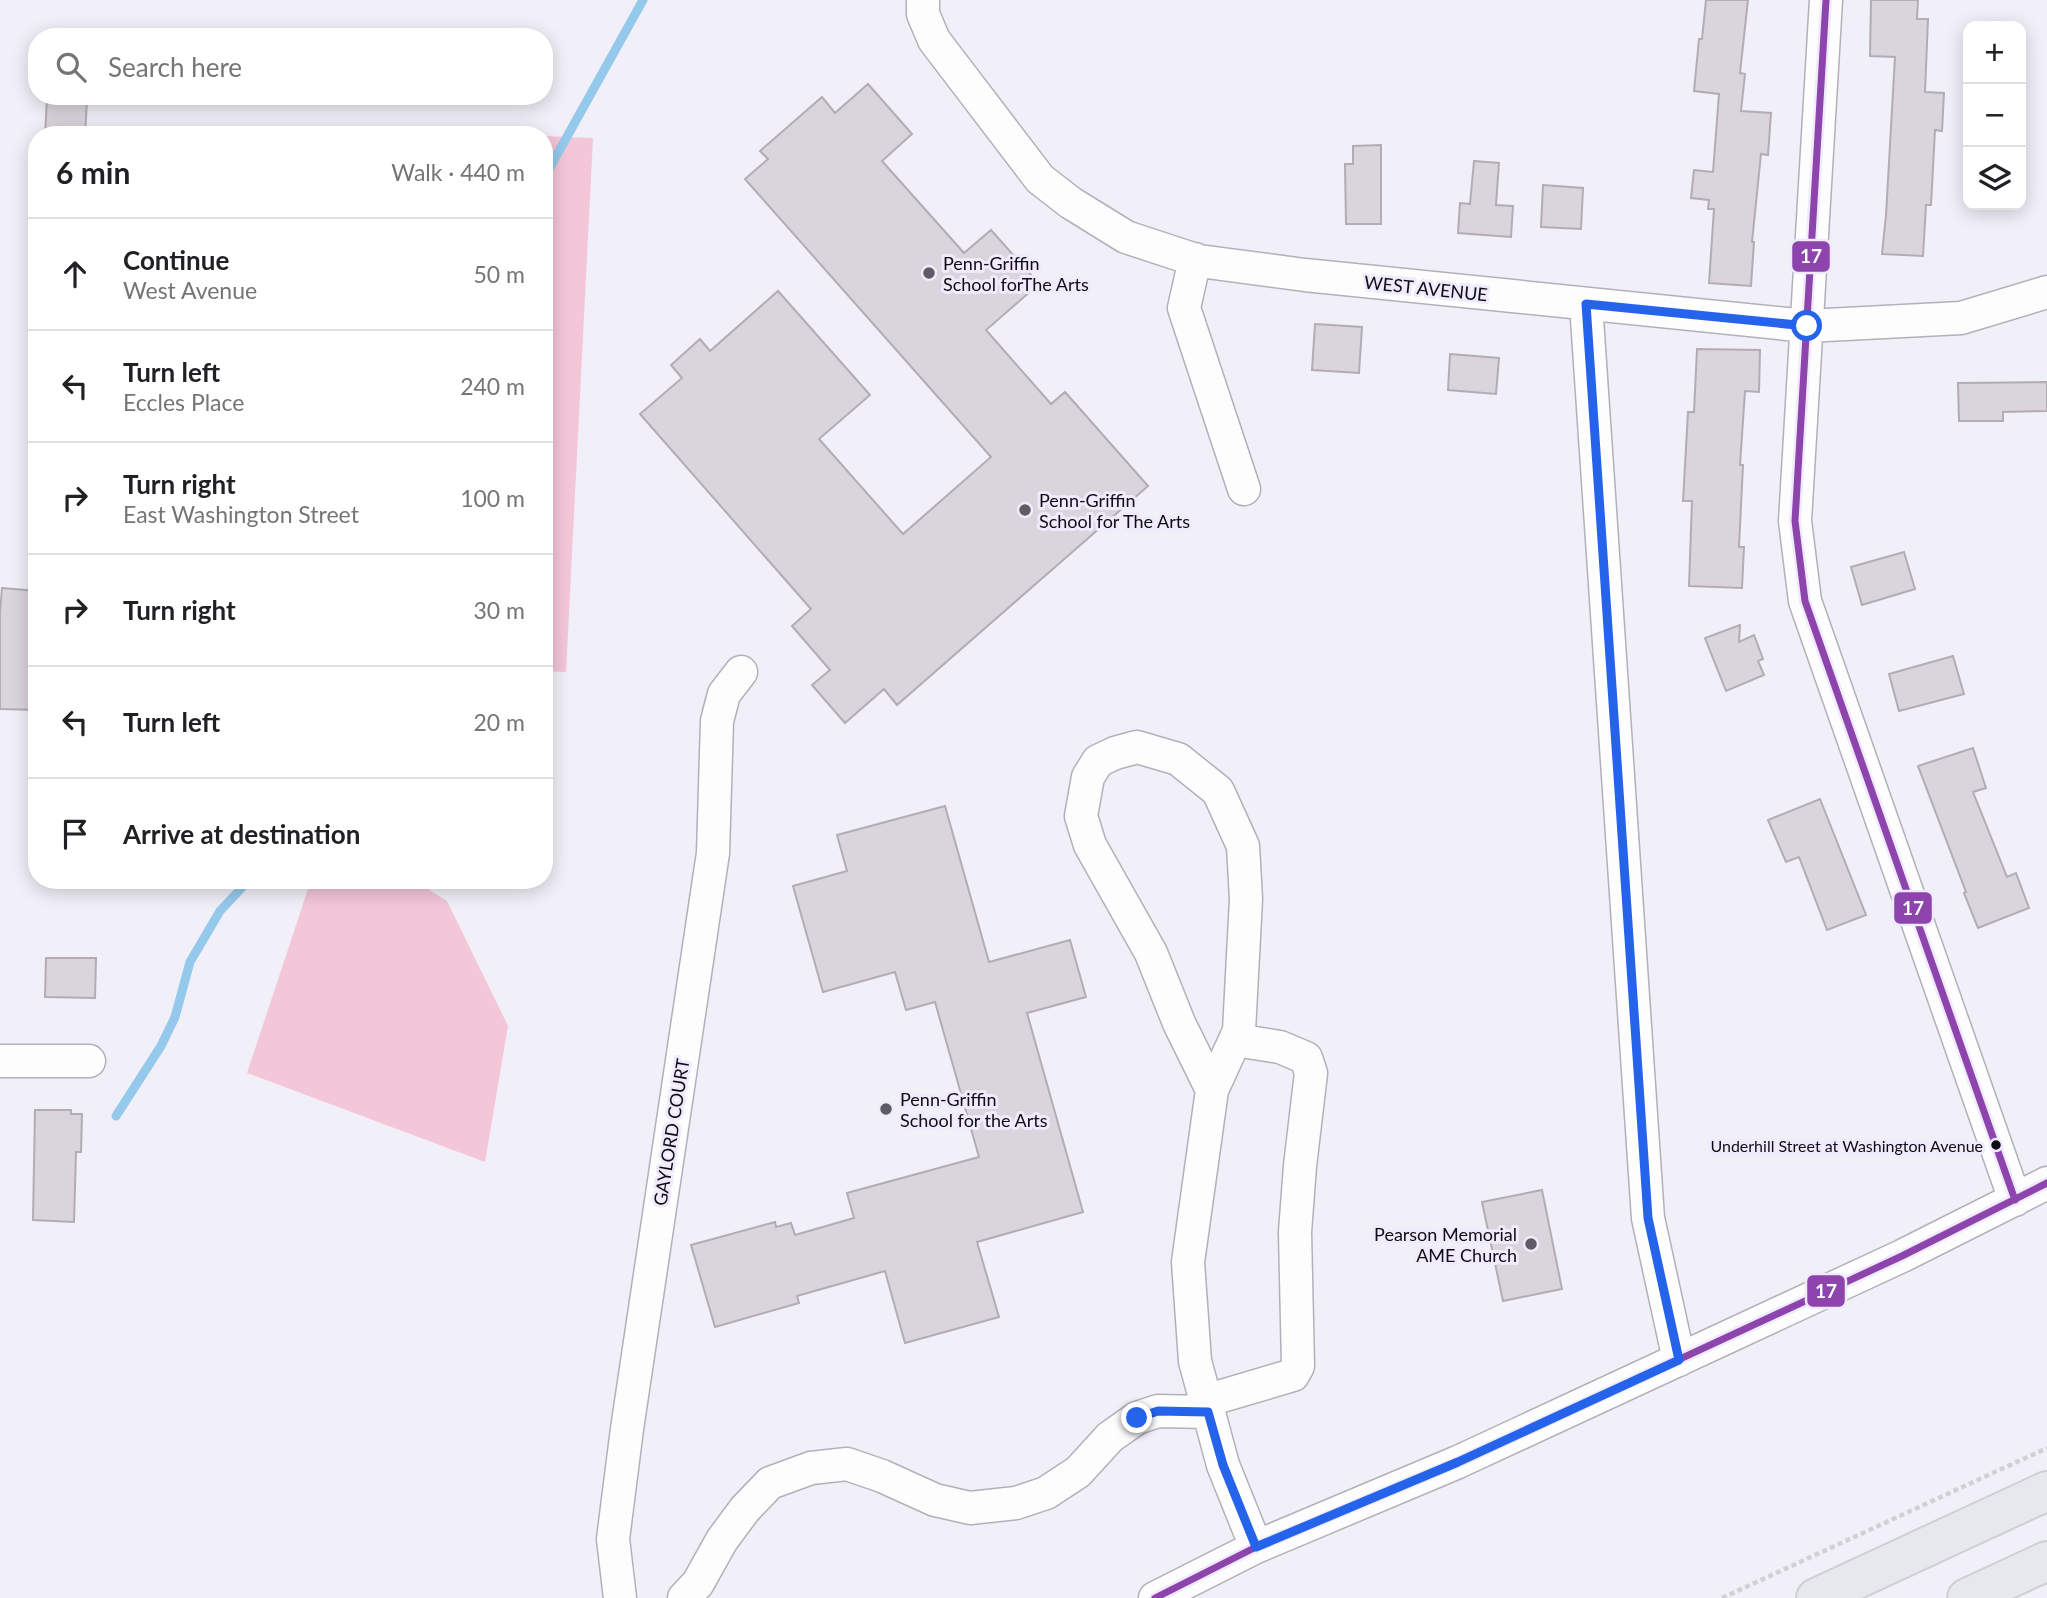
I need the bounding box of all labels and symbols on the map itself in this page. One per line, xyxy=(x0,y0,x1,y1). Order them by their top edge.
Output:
line badge: 17 xyxy=(1791,240,1831,273)
text: 17 xyxy=(1800,244,1822,267)
place label: Penn-Griffin School forThe Arts xyxy=(943,252,1089,295)
marker: Penn-Griffin School forThe Arts xyxy=(921,265,937,281)
street label: WEST AVENUE xyxy=(1363,271,1489,305)
route start xyxy=(1791,310,1822,341)
place label: Penn-Griffin School for The Arts xyxy=(1039,489,1190,532)
marker: Penn-Griffin School for The Arts xyxy=(1017,502,1033,518)
line badge: 17 xyxy=(1893,891,1933,925)
text: 17 xyxy=(1902,896,1924,919)
street label: GAYLORD COURT xyxy=(649,1056,694,1207)
place label: Penn-Griffin School for the Arts xyxy=(900,1088,1048,1131)
marker: Penn-Griffin School for the Arts xyxy=(878,1101,894,1117)
place label: Underhill Street at Washington Avenue xyxy=(1710,1136,1983,1155)
marker: Underhill Street at Washington Avenue xyxy=(1989,1138,2003,1152)
place label: Pearson Memorial AME Church xyxy=(1374,1223,1517,1266)
marker: Pearson Memorial AME Church xyxy=(1523,1236,1539,1252)
line badge: 17 xyxy=(1806,1274,1846,1308)
text: 17 xyxy=(1815,1279,1837,1302)
route end xyxy=(1121,1402,1152,1433)

